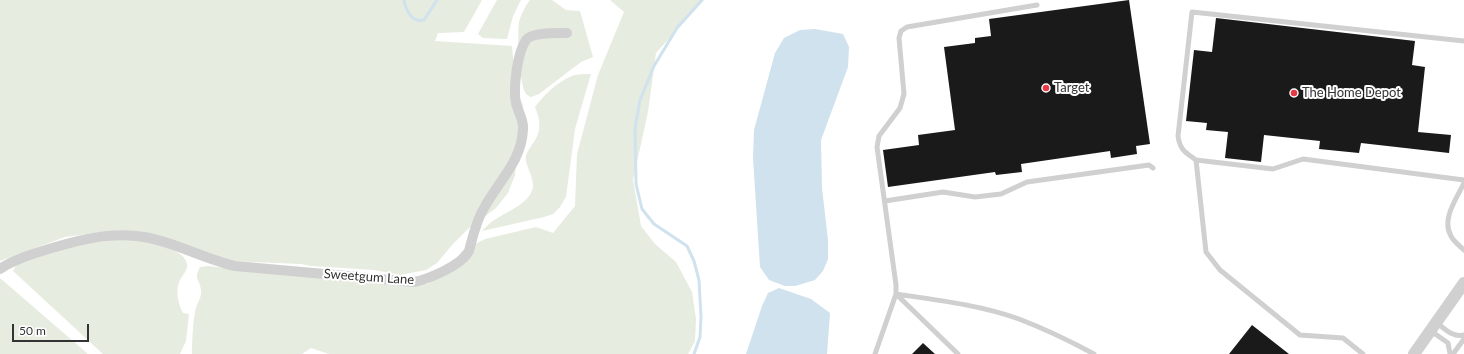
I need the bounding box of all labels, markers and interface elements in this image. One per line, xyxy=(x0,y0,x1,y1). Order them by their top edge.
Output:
place label: Target xyxy=(1054,80,1089,96)
marker: Target xyxy=(1041,83,1051,93)
place label: The Home Depot xyxy=(1302,85,1401,101)
marker: The Home Depot xyxy=(1289,88,1299,98)
street label: Sweetgum Lane xyxy=(323,266,415,288)
scale bar xyxy=(14,316,91,342)
text: 50 m xyxy=(19,323,46,338)

